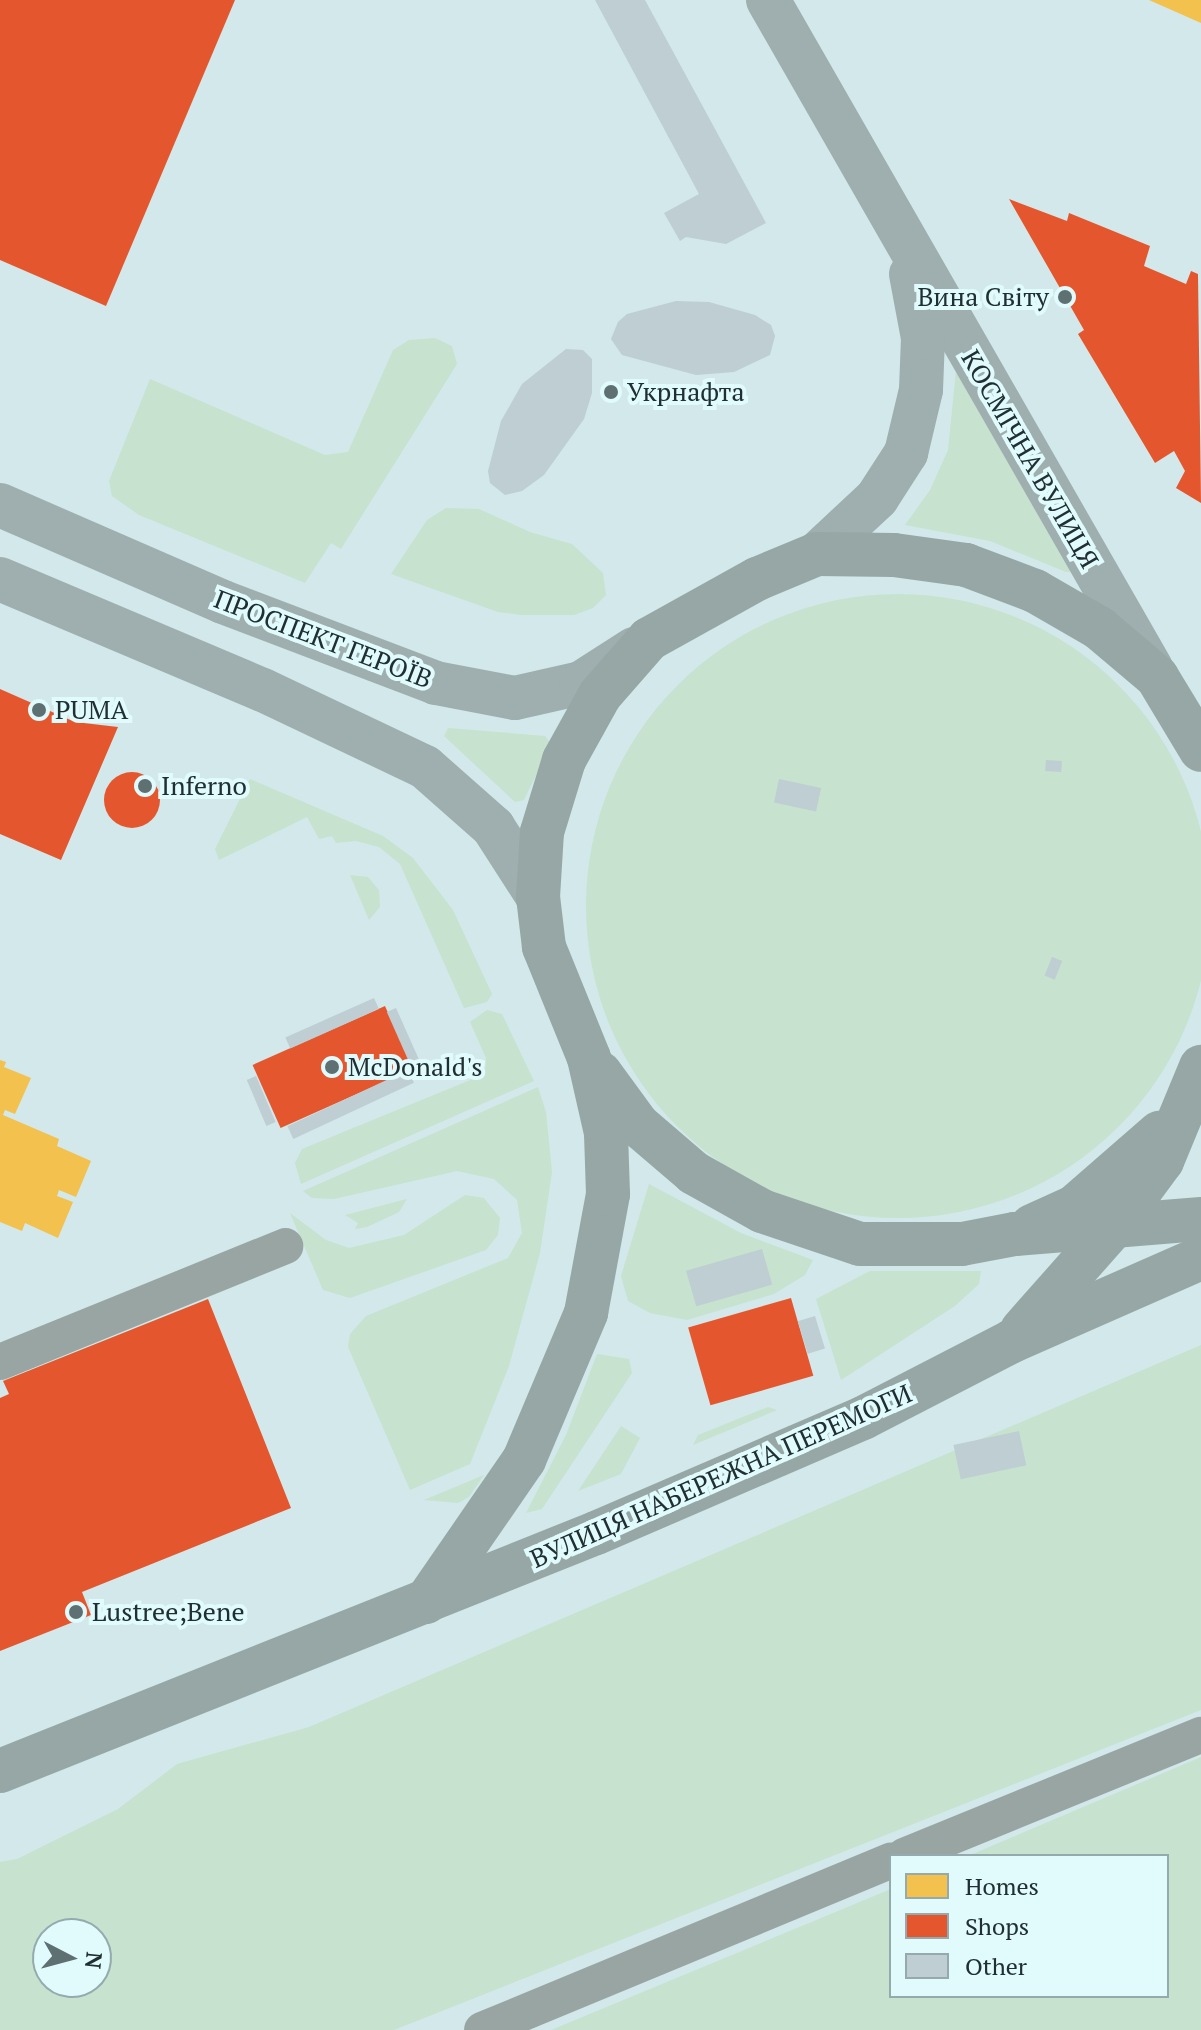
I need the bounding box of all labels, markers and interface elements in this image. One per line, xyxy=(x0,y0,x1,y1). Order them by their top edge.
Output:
place label: Вина Світу xyxy=(917,281,1049,313)
marker: Вина Світу xyxy=(1056,288,1074,306)
street label: КОСМІЧНА ВУЛИЦЯ xyxy=(955,344,1105,574)
place label: Укрнафта xyxy=(627,376,745,408)
marker: Укрнафта xyxy=(602,383,620,401)
street label: ПРОСПЕКТ ГЕРОЇВ xyxy=(210,583,436,695)
place label: PUMA xyxy=(55,694,128,726)
marker: PUMA xyxy=(30,701,48,719)
place label: Inferno xyxy=(161,770,247,802)
marker: Inferno xyxy=(136,777,154,795)
place label: McDonald's xyxy=(348,1051,483,1083)
marker: McDonald's xyxy=(323,1058,341,1076)
street label: ВУЛИЦЯ НАБЕРЕЖНА ПЕРЕМОГИ xyxy=(525,1377,917,1575)
place label: Lustree;Bene xyxy=(92,1596,244,1628)
marker: Lustree;Bene xyxy=(67,1603,85,1621)
legend xyxy=(889,1854,1169,1998)
text: Homes xyxy=(965,1870,1039,1902)
text: Shops xyxy=(965,1910,1029,1942)
north arrow xyxy=(32,1918,112,1998)
text: Other xyxy=(965,1950,1027,1982)
text: N xyxy=(79,1951,110,1970)

